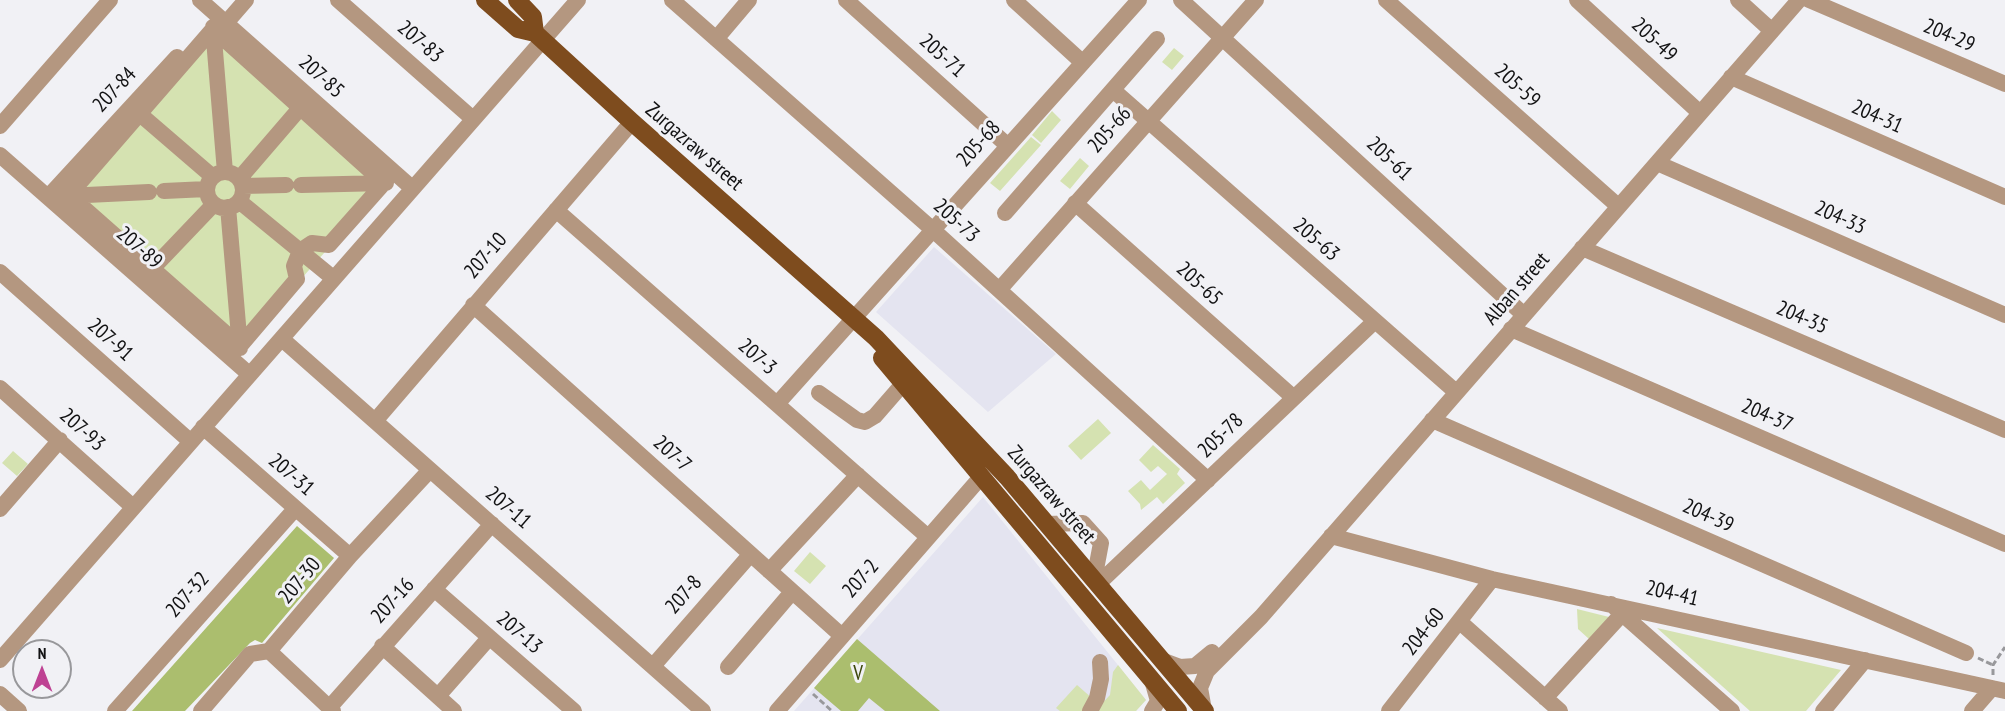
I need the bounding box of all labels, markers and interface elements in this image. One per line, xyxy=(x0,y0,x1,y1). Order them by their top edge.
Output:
street label: 205-49 xyxy=(1626,13,1682,67)
street label: 204-29 xyxy=(1920,14,1978,58)
street label: 207-83 xyxy=(392,15,448,69)
street label: 205-71 xyxy=(914,29,970,83)
street label: 207-85 xyxy=(293,50,349,104)
street label: 205-59 xyxy=(1489,59,1545,113)
street label: 207-84 xyxy=(88,62,142,118)
street label: 204-31 xyxy=(1848,95,1906,139)
street label: Zurgazraw street xyxy=(640,98,748,196)
street label: 205-66 xyxy=(1083,102,1137,158)
street label: 205-68 xyxy=(952,116,1006,172)
street label: 205-61 xyxy=(1361,132,1417,186)
street label: 205-73 xyxy=(928,194,984,248)
street label: 204-33 xyxy=(1811,196,1869,240)
street label: 205-63 xyxy=(1288,213,1344,267)
street label: 207-89 xyxy=(111,221,167,275)
street label: 207-10 xyxy=(459,228,513,284)
street label: Alban street xyxy=(1479,248,1555,330)
street label: 205-65 xyxy=(1171,257,1227,311)
street label: 204-35 xyxy=(1773,296,1831,340)
street label: 207-91 xyxy=(82,313,138,367)
street label: 207-3 xyxy=(733,333,781,381)
street label: 204-37 xyxy=(1738,394,1796,438)
street label: 207-93 xyxy=(54,403,110,457)
street label: 205-78 xyxy=(1193,408,1249,464)
street label: 207-7 xyxy=(648,430,696,478)
street label: Zurgazraw street xyxy=(1002,441,1100,549)
street label: 207-31 xyxy=(263,448,319,502)
street label: 207-11 xyxy=(480,481,536,535)
street label: 204-39 xyxy=(1679,494,1737,538)
street label: 207-30 xyxy=(274,553,326,609)
street label: 207-2 xyxy=(837,555,885,603)
street label: 207-32 xyxy=(161,567,215,623)
street label: 207-8 xyxy=(660,571,708,619)
street label: 207-16 xyxy=(366,573,420,629)
street label: 204-41 xyxy=(1643,576,1701,612)
street label: 204-60 xyxy=(1398,603,1450,661)
street label: 207-13 xyxy=(491,606,547,660)
north arrow xyxy=(12,639,72,699)
text: N xyxy=(38,643,46,663)
park label: V xyxy=(853,661,863,687)

